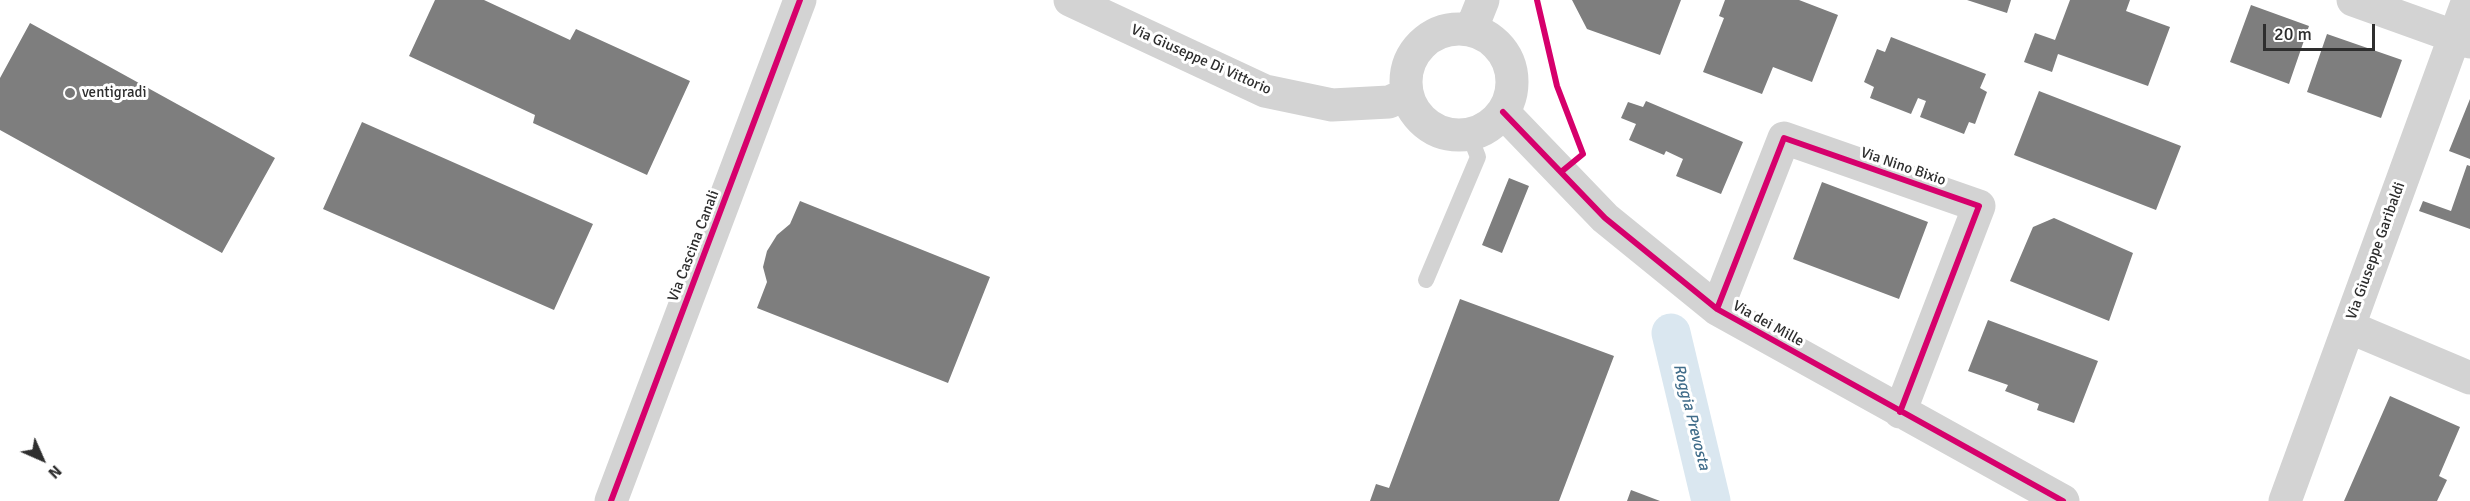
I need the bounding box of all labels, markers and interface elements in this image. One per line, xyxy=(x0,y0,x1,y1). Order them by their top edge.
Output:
scale bar xyxy=(2266,12,2378,50)
street label: Via Giuseppe Di Vittorio xyxy=(1128,21,1274,99)
text: 20 m xyxy=(2274,23,2312,45)
place label: ventigradi xyxy=(82,84,147,102)
marker: ventigradi xyxy=(63,86,77,100)
street label: Via Nino Bixio xyxy=(1858,144,1948,190)
street label: Via Giuseppe Garibaldi xyxy=(2343,180,2409,322)
street label: Via Cascina Canali xyxy=(664,188,724,304)
street label: Via dei Mille xyxy=(1729,297,1807,351)
water label: Roggia Prevosta xyxy=(1669,362,1713,472)
north arrow xyxy=(12,429,72,489)
text: N xyxy=(44,461,66,483)

